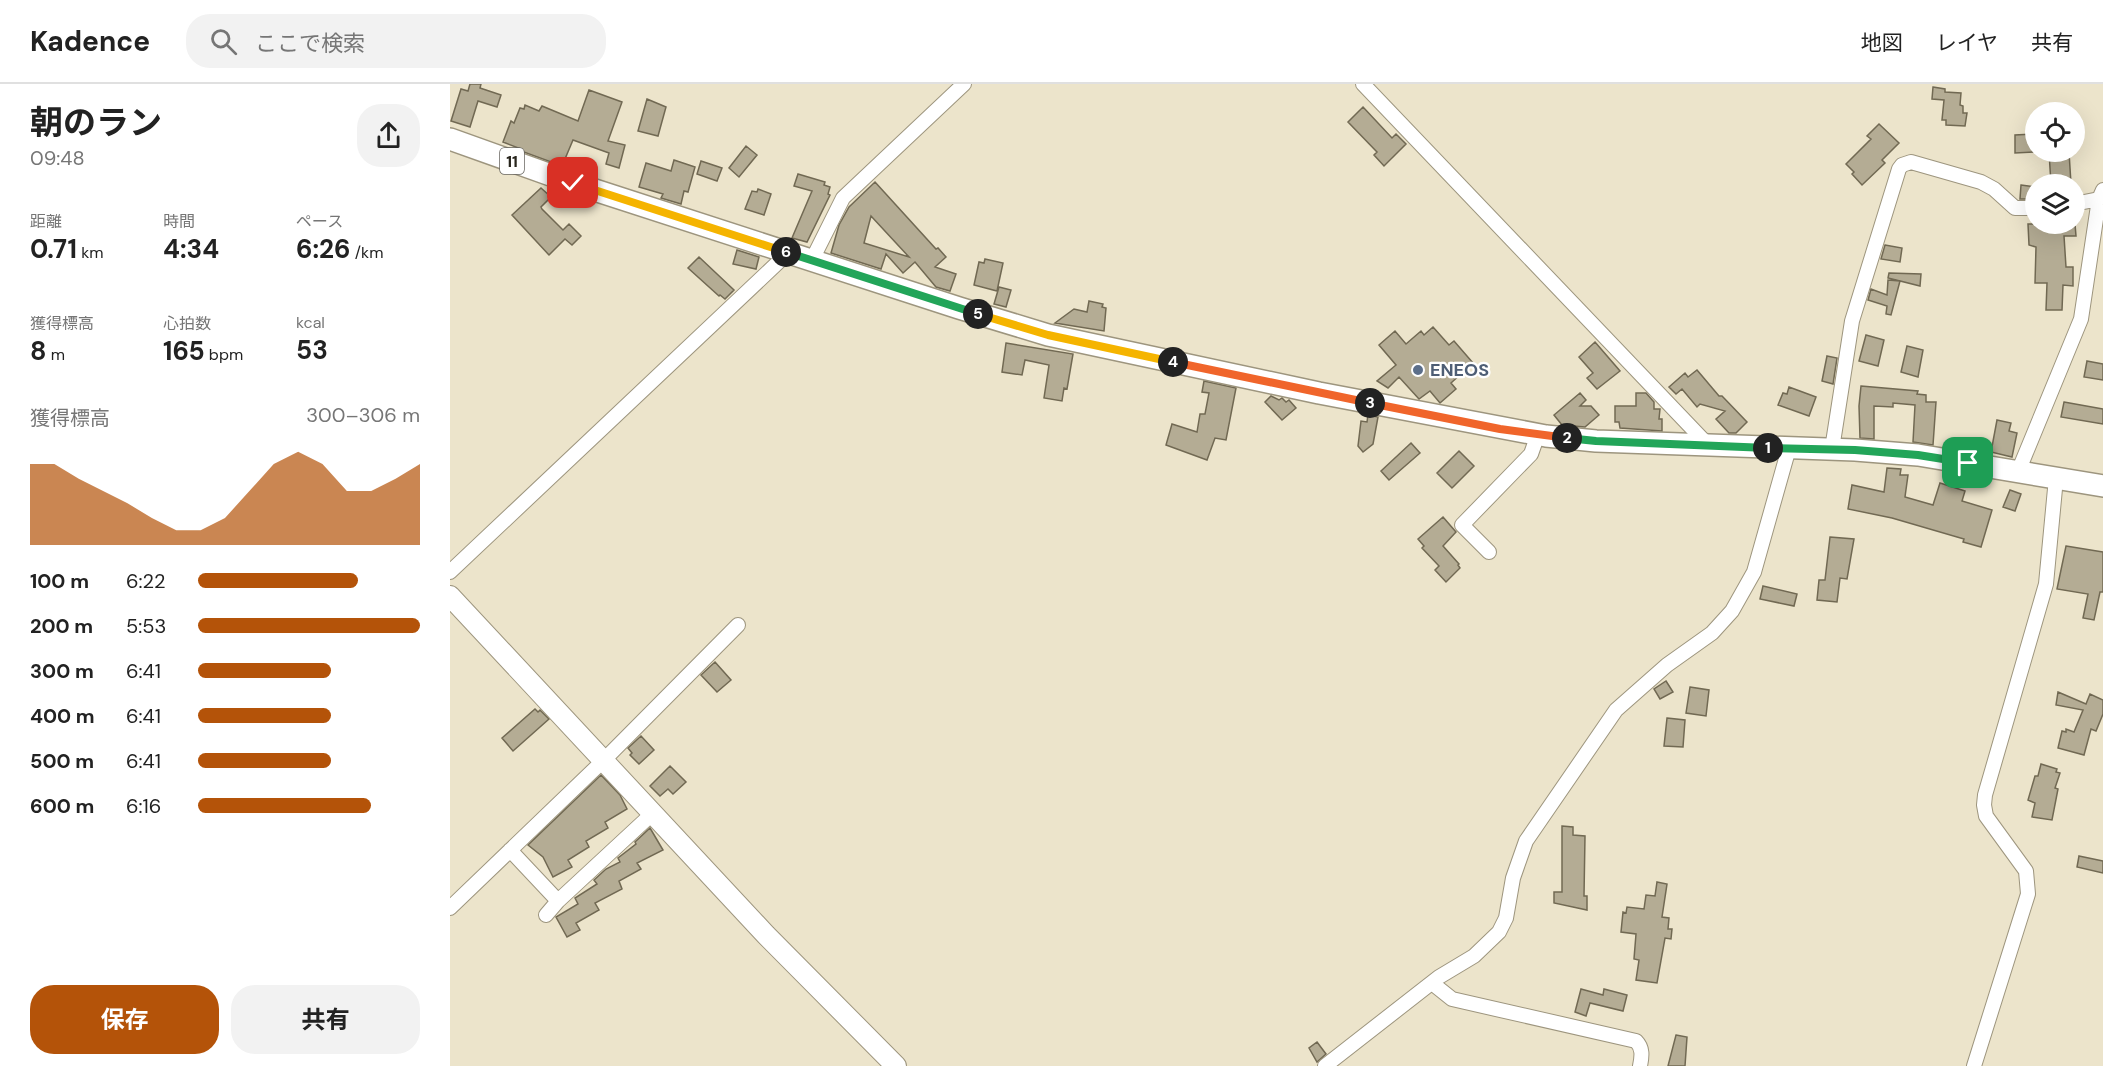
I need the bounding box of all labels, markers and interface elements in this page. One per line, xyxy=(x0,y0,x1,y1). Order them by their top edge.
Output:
search box xyxy=(186,14,606,68)
text: Kadence xyxy=(30,23,150,60)
icon: search xyxy=(207,25,240,58)
text: ここで検索 xyxy=(255,29,365,58)
text: 地図 xyxy=(1861,29,1903,57)
text: レイヤ xyxy=(1936,29,1998,57)
text: 共有 xyxy=(2031,29,2073,57)
text: 朝のラン xyxy=(30,101,162,144)
map controls xyxy=(2025,102,2085,234)
button: locate xyxy=(2025,102,2085,162)
button: share xyxy=(357,104,420,167)
text: 09:48 xyxy=(30,145,85,171)
road number: 11 xyxy=(500,148,524,174)
pin xyxy=(547,157,598,208)
icon: check xyxy=(556,166,589,199)
button: layers xyxy=(2025,174,2085,234)
text: 距離 xyxy=(30,211,62,232)
text: 時間 xyxy=(163,211,195,232)
text: ペース xyxy=(296,211,343,232)
text: 0.71 xyxy=(30,232,77,266)
text: 4:34 xyxy=(163,232,219,266)
text: 6:26 xyxy=(296,232,351,266)
pin: 6 xyxy=(771,237,801,267)
text: 6 xyxy=(781,241,791,262)
text: km xyxy=(77,242,104,263)
text: /km xyxy=(351,242,383,263)
pin: 5 xyxy=(963,299,993,329)
text: 5 xyxy=(973,303,983,324)
text: kcal xyxy=(296,312,325,333)
text: 獲得標高 xyxy=(30,313,94,334)
text: 心拍数 xyxy=(163,313,211,334)
text: 53 xyxy=(296,333,328,367)
text: 8 xyxy=(30,334,46,368)
text: 165 xyxy=(163,334,205,368)
text: m xyxy=(46,344,65,365)
text: bpm xyxy=(205,344,243,365)
pin: 4 xyxy=(1158,347,1188,377)
text: 4 xyxy=(1168,351,1178,372)
place label: ENEOS xyxy=(1430,358,1489,382)
marker: ENEOS xyxy=(1411,363,1425,377)
pin: 3 xyxy=(1355,388,1385,418)
text: 3 xyxy=(1365,392,1375,413)
text: 300–306 m xyxy=(306,402,420,428)
text: 獲得標高 xyxy=(30,405,110,431)
pin: 2 xyxy=(1552,423,1582,453)
text: 2 xyxy=(1562,427,1572,448)
pin: 1 xyxy=(1753,433,1783,463)
text: 1 xyxy=(1765,437,1771,458)
pin xyxy=(1942,437,1993,488)
icon: arrive xyxy=(1951,446,1984,479)
text: 100 m xyxy=(30,568,89,594)
text: 6:22 xyxy=(126,568,166,594)
text: 200 m xyxy=(30,613,93,639)
text: 5:53 xyxy=(126,613,166,639)
text: 300 m xyxy=(30,658,94,684)
text: 6:41 xyxy=(126,658,161,684)
text: 400 m xyxy=(30,703,95,729)
text: 6:41 xyxy=(126,703,161,729)
text: 500 m xyxy=(30,748,94,774)
text: 6:41 xyxy=(126,748,161,774)
text: 600 m xyxy=(30,793,94,819)
text: 6:16 xyxy=(126,793,161,819)
button: 保存 xyxy=(30,985,219,1054)
button: 共有 xyxy=(231,985,420,1054)

